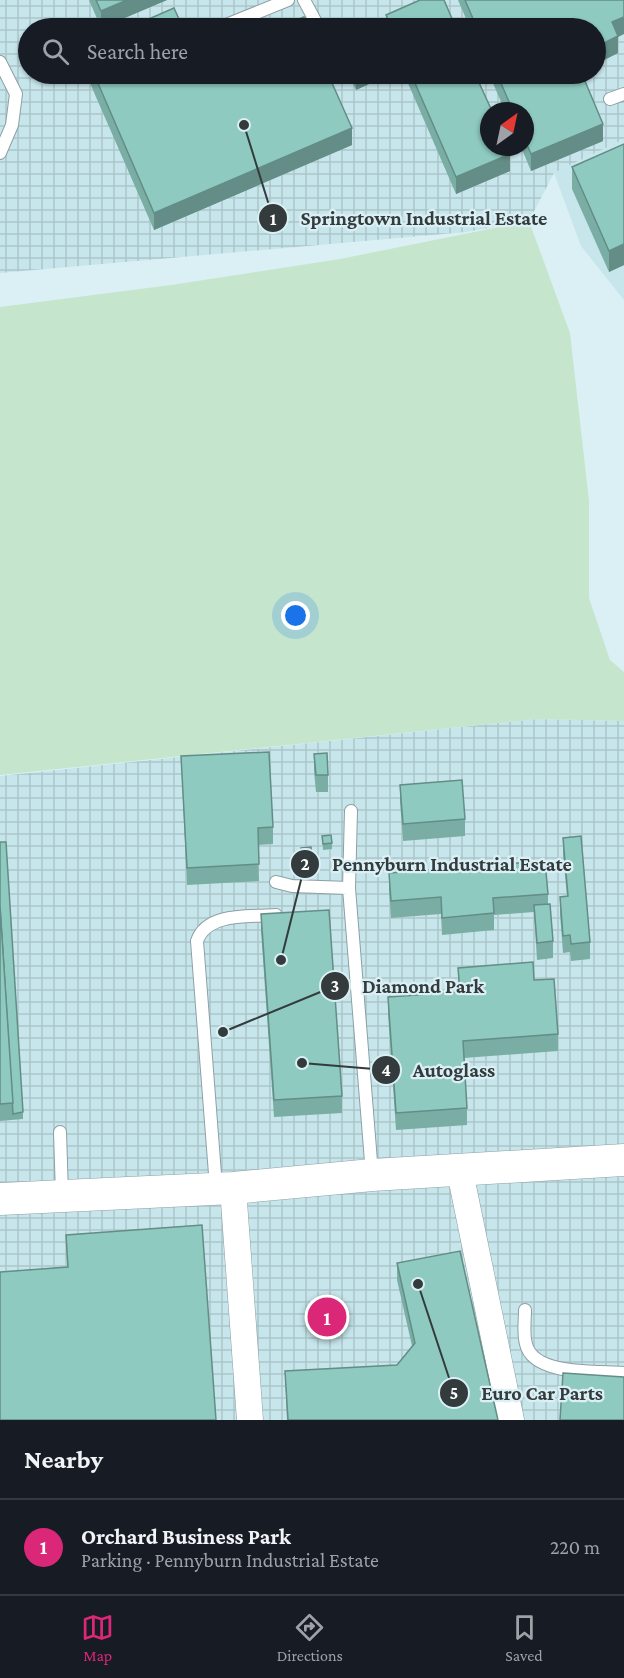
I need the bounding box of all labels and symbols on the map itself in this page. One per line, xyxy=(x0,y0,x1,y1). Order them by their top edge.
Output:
north arrow xyxy=(480,102,534,156)
callout: Springtown Industrial Estate xyxy=(258,199,559,237)
text: Springtown Industrial Estate xyxy=(301,207,547,229)
text: 1 xyxy=(270,209,277,229)
your location xyxy=(281,601,310,630)
callout: Pennyburn Industrial Estate xyxy=(290,845,584,883)
text: Pennyburn Industrial Estate xyxy=(332,853,572,875)
text: 2 xyxy=(300,854,310,874)
callout: Diamond Park xyxy=(320,967,496,1005)
text: Diamond Park xyxy=(362,975,485,997)
text: 3 xyxy=(331,976,339,996)
callout: Autoglass xyxy=(371,1051,507,1089)
text: Autoglass xyxy=(412,1059,495,1081)
text: 4 xyxy=(381,1060,391,1080)
pin: 1 xyxy=(308,1294,346,1340)
callout: Euro Car Parts xyxy=(439,1374,614,1412)
text: Euro Car Parts xyxy=(481,1382,603,1404)
text: 5 xyxy=(450,1383,458,1403)

